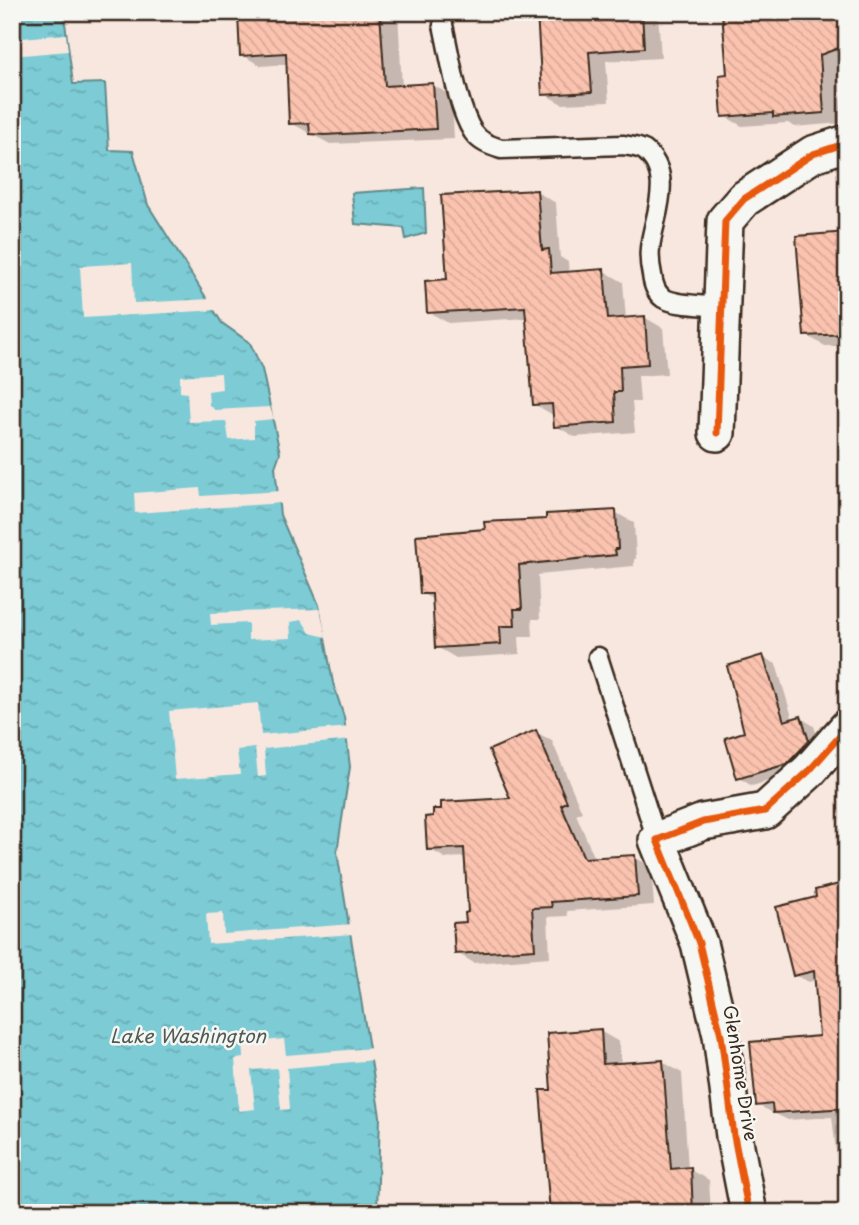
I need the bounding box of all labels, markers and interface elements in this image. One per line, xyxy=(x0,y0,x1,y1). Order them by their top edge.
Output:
street label: Glenhome Drive xyxy=(717,1003,766,1143)
water label: Lake Washington xyxy=(110,1021,268,1049)

